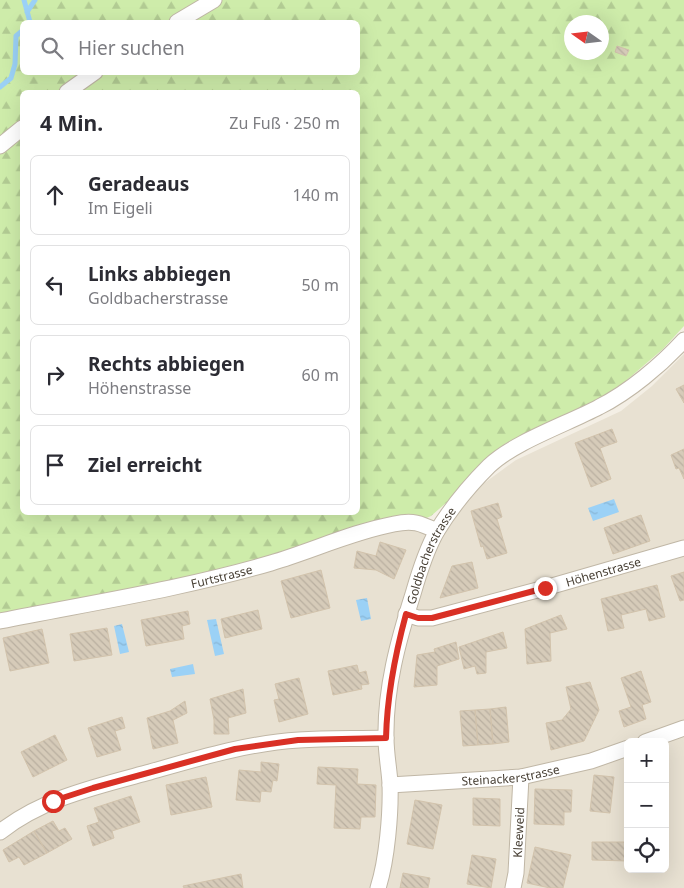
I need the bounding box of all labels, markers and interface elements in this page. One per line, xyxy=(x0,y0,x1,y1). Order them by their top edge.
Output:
north arrow xyxy=(564,15,609,60)
search box xyxy=(20,20,360,75)
icon: search xyxy=(38,34,66,62)
text: Hier suchen xyxy=(78,35,185,61)
text: 4 Min. xyxy=(40,109,103,137)
text: Zu Fuß · 250 m xyxy=(229,112,340,134)
text: Geradeaus xyxy=(88,171,189,197)
icon: ahead xyxy=(41,181,69,209)
text: 140 m xyxy=(292,184,339,206)
text: Im Eigeli xyxy=(88,197,153,219)
text: Links abbiegen xyxy=(88,261,231,287)
icon: left xyxy=(41,271,69,299)
text: 50 m xyxy=(302,274,339,296)
text: Goldbacherstrasse xyxy=(88,287,228,309)
text: Rechts abbiegen xyxy=(88,351,245,377)
icon: right xyxy=(41,361,69,389)
text: 60 m xyxy=(302,364,339,386)
text: Höhenstrasse xyxy=(88,377,191,399)
icon: arrive xyxy=(41,451,69,479)
text: Ziel erreicht xyxy=(88,452,202,478)
street label: Goldbacherstrasse xyxy=(402,503,460,606)
street label: Höhenstrasse xyxy=(563,552,643,590)
street label: Furtstrasse xyxy=(189,560,254,592)
route end xyxy=(534,577,557,600)
map controls xyxy=(624,738,669,873)
button: + xyxy=(624,738,669,783)
street label: Steinackerstrasse xyxy=(461,760,561,789)
button: − xyxy=(624,783,669,828)
route start xyxy=(42,790,65,813)
street label: Kleeweid xyxy=(508,807,528,858)
button: locate xyxy=(624,828,669,873)

